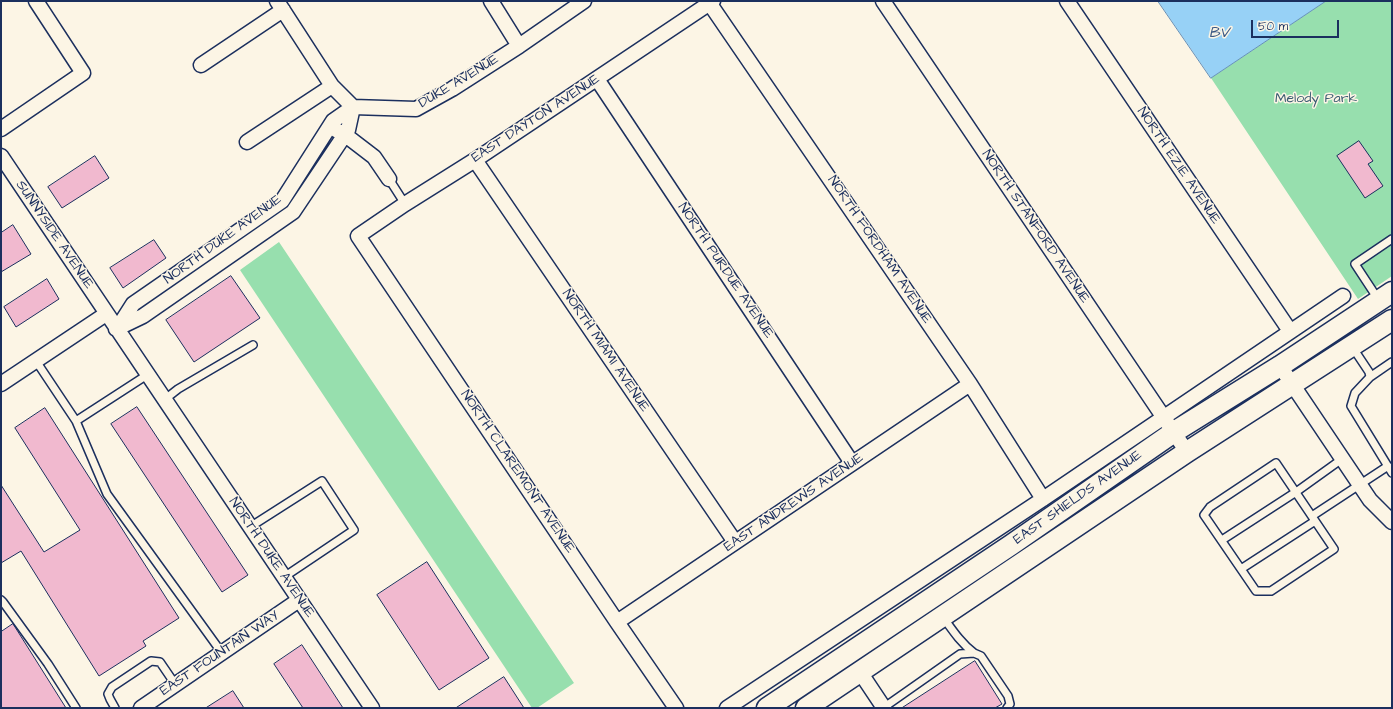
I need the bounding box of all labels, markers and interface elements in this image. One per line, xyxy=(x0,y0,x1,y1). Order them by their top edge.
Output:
scale bar xyxy=(1253,12,1341,38)
text: 50 m xyxy=(1258,18,1288,35)
water label: BV xyxy=(1209,25,1229,43)
street label: DUKE AVENUE xyxy=(416,52,502,112)
street label: EAST DAYTON AVENUE xyxy=(469,71,603,167)
park label: Melody Park xyxy=(1275,91,1357,107)
street label: NORTH EZIE AVENUE xyxy=(1133,104,1223,228)
street label: NORTH STANFORD AVENUE xyxy=(977,147,1093,307)
street label: NORTH FORDHAM AVENUE xyxy=(823,173,935,327)
street label: SUNNYSIDE AVENUE xyxy=(12,178,96,292)
street label: NORTH DUKE AVENUE xyxy=(161,192,285,288)
street label: NORTH PURDUE AVENUE xyxy=(673,200,777,342)
street label: NORTH MIAMI AVENUE xyxy=(558,287,652,415)
street label: NORTH CLAREMONT AVENUE xyxy=(456,387,578,557)
street label: EAST SHIELDS AVENUE xyxy=(1011,447,1145,549)
street label: EAST ANDREWS AVENUE xyxy=(721,450,867,556)
street label: NORTH DUKE AVENUE xyxy=(225,495,317,621)
street label: EAST FOUNTAIN WAY xyxy=(157,608,283,700)

